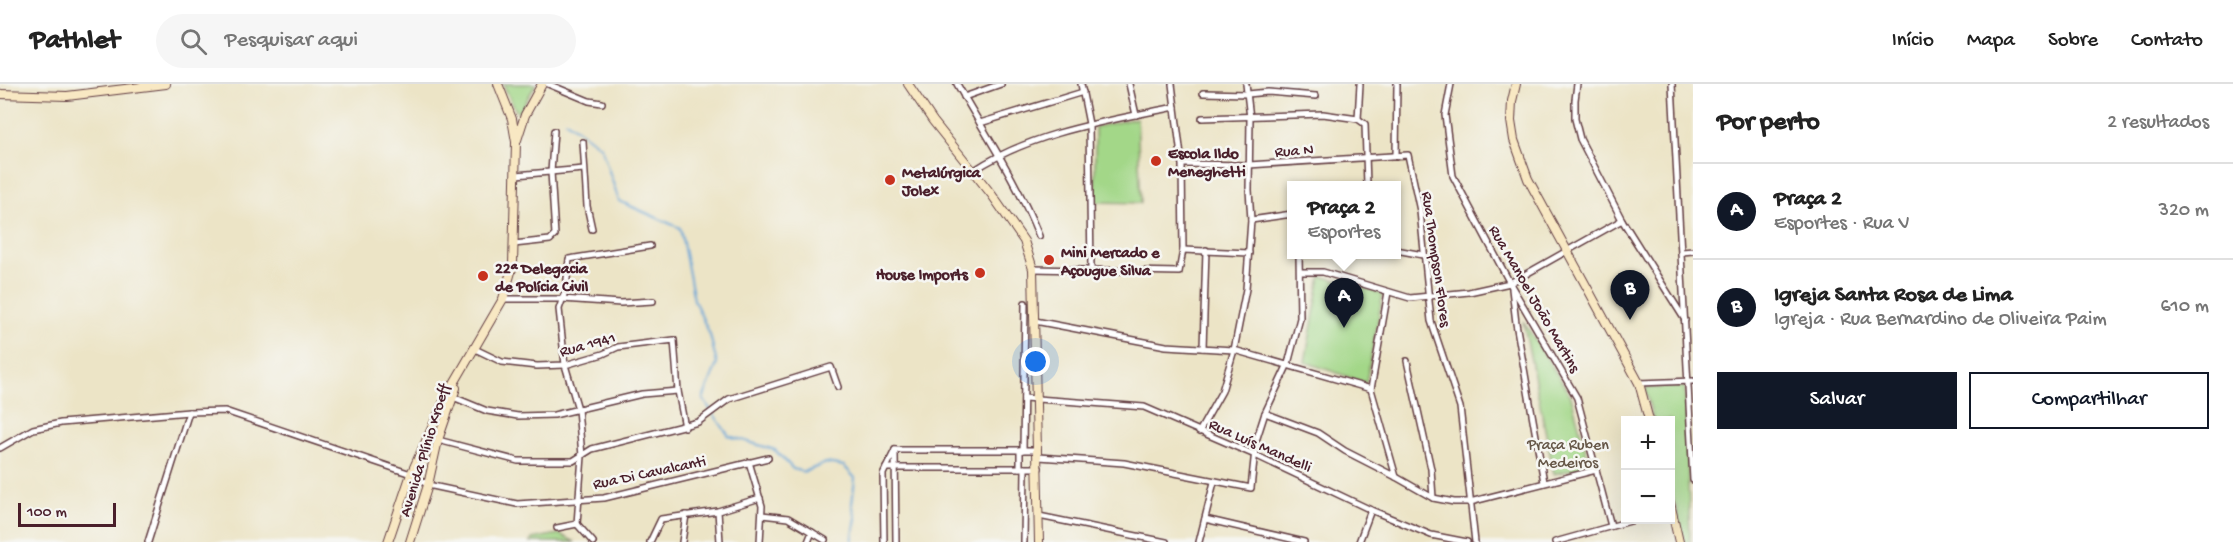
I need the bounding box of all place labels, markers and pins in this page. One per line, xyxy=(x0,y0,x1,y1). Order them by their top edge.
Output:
place label: Escola Ildo Meneghetti xyxy=(1168,146,1246,183)
marker: Escola Ildo Meneghetti xyxy=(1149,154,1163,168)
place label: Metalúrgica Jolex xyxy=(901,165,981,202)
marker: Metalúrgica Jolex xyxy=(883,173,897,187)
place label: Mini Mercado e Açougue Silva xyxy=(1060,245,1160,282)
marker: Mini Mercado e Açougue Silva xyxy=(1042,253,1056,267)
place label: 22ª Delegacia de Polícia Civil xyxy=(495,261,589,298)
marker: House Imports xyxy=(973,266,987,280)
place label: House Imports xyxy=(876,267,969,286)
marker: 22ª Delegacia de Polícia Civil xyxy=(476,269,490,283)
pin: B xyxy=(1610,270,1650,320)
pin: A xyxy=(1324,278,1364,328)

